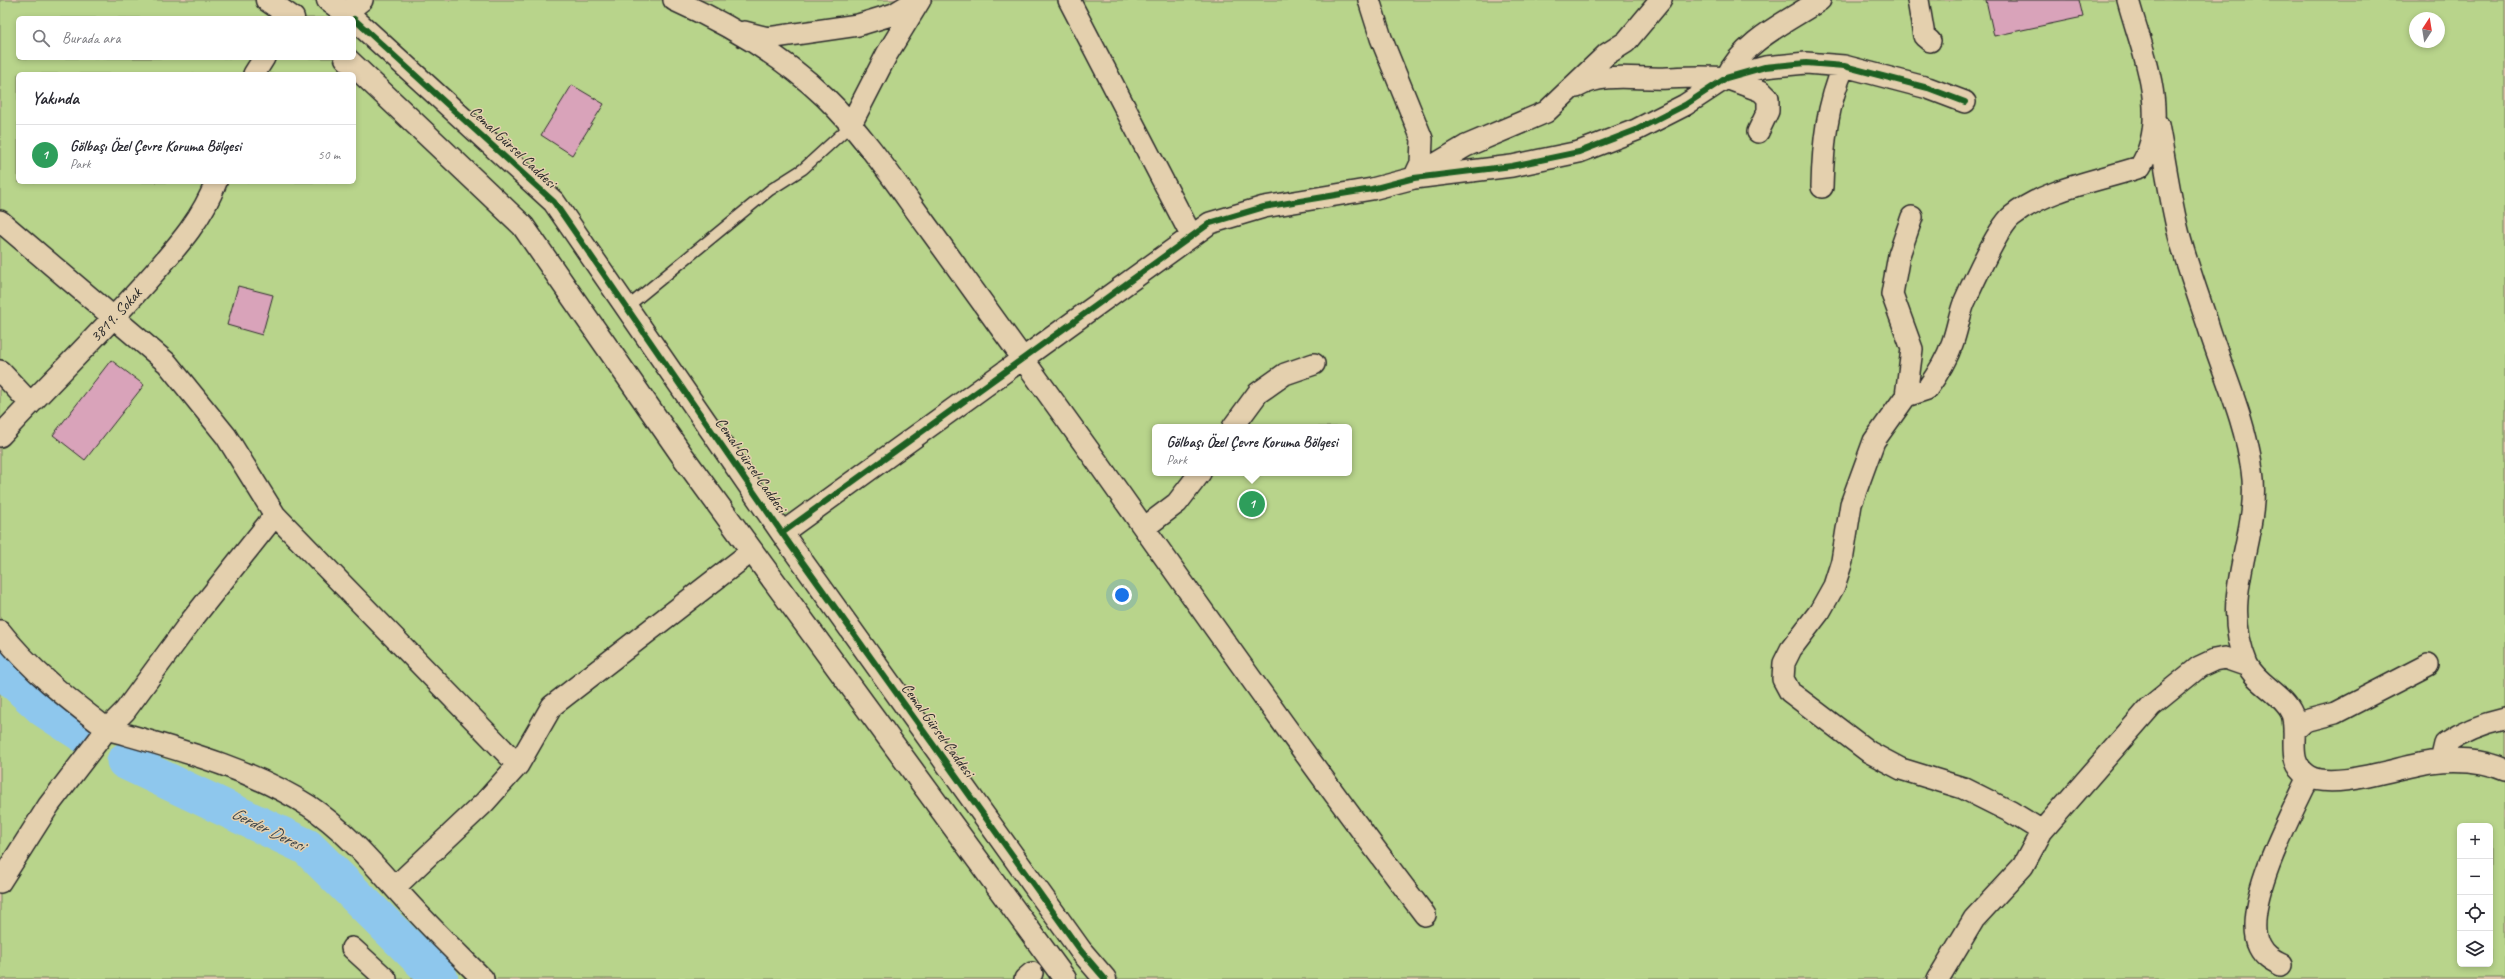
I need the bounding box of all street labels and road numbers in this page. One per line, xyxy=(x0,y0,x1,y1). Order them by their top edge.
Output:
street label: Cemal Gürsel Caddesi xyxy=(465,102,562,194)
street label: 3819. Sokak xyxy=(86,283,147,346)
street label: Cemal Gürsel Caddesi xyxy=(711,413,792,518)
street label: Cemal Gürsel Caddesi xyxy=(897,679,980,783)

